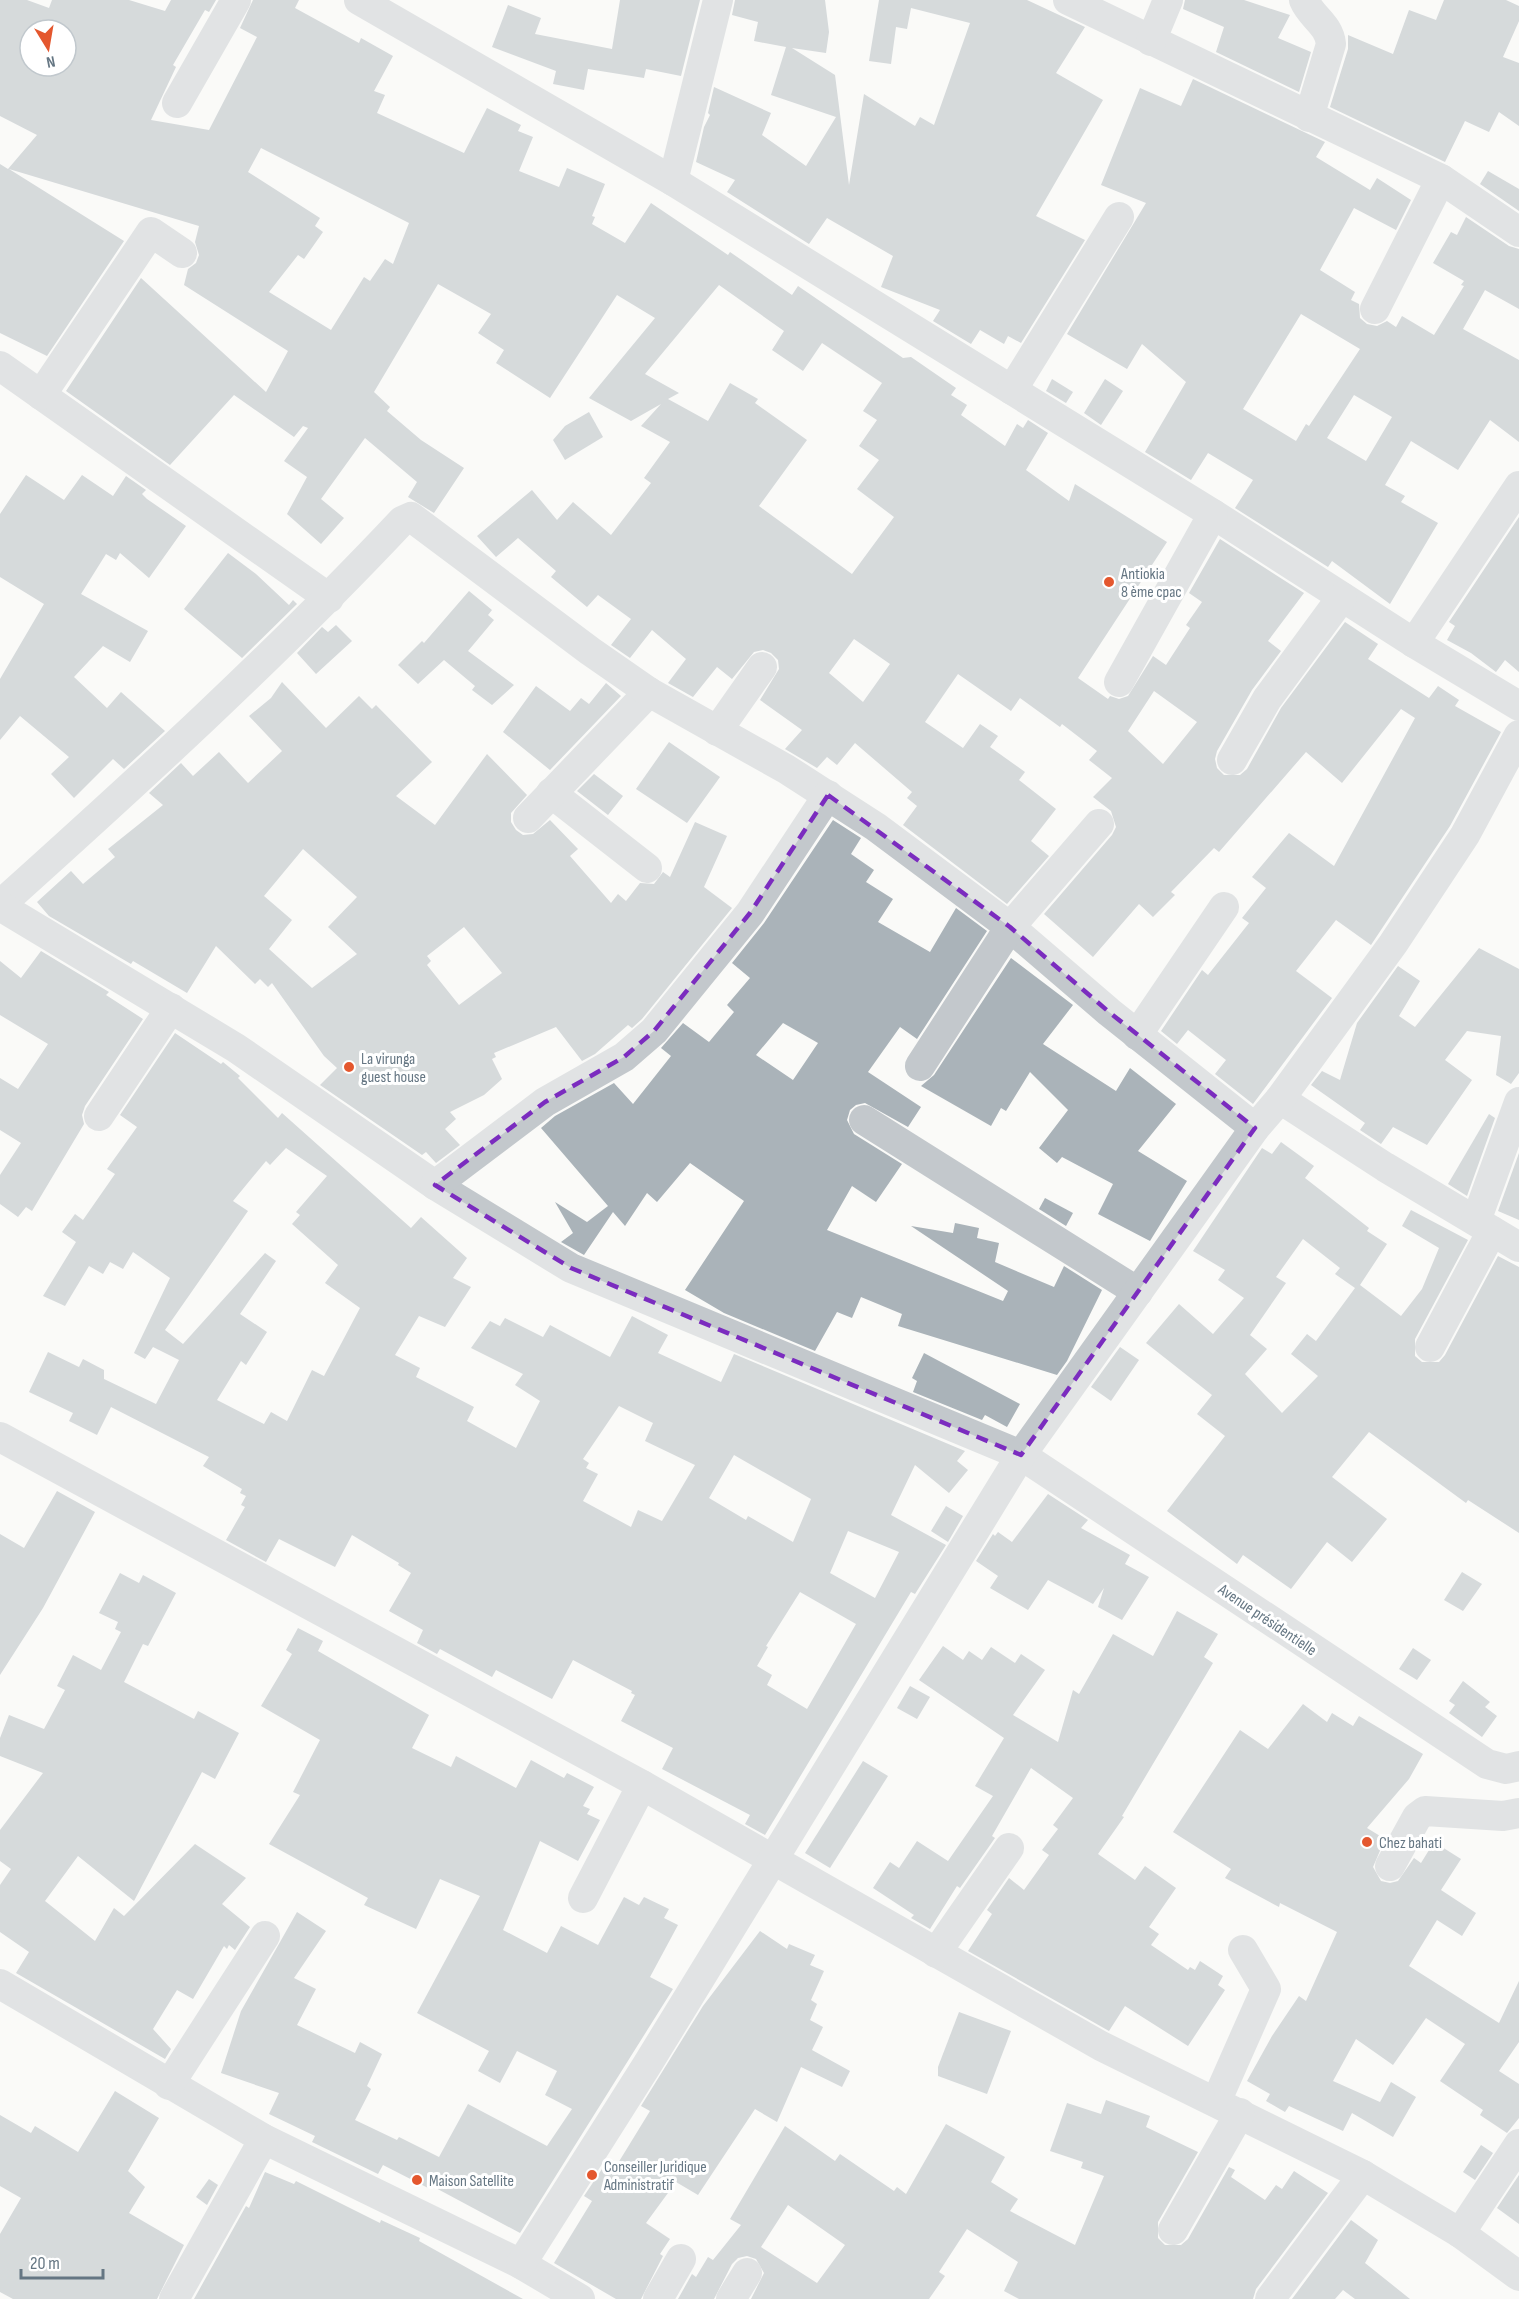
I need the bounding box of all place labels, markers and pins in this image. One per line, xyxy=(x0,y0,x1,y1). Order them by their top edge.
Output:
place label: Antiokia 8 ème cpac xyxy=(1120,565,1182,602)
marker: Antiokia 8 ème cpac xyxy=(1102,575,1116,589)
place label: La virunga guest house xyxy=(361,1050,426,1087)
marker: La virunga guest house xyxy=(342,1060,356,1074)
place label: Chez bahati xyxy=(1379,1834,1442,1853)
marker: Chez bahati xyxy=(1360,1835,1374,1849)
place label: Conseiller Juridique Administratif xyxy=(603,2158,707,2195)
marker: Conseiller Juridique Administratif xyxy=(585,2168,599,2182)
place label: Maison Satellite xyxy=(429,2172,514,2191)
marker: Maison Satellite xyxy=(410,2173,424,2187)

